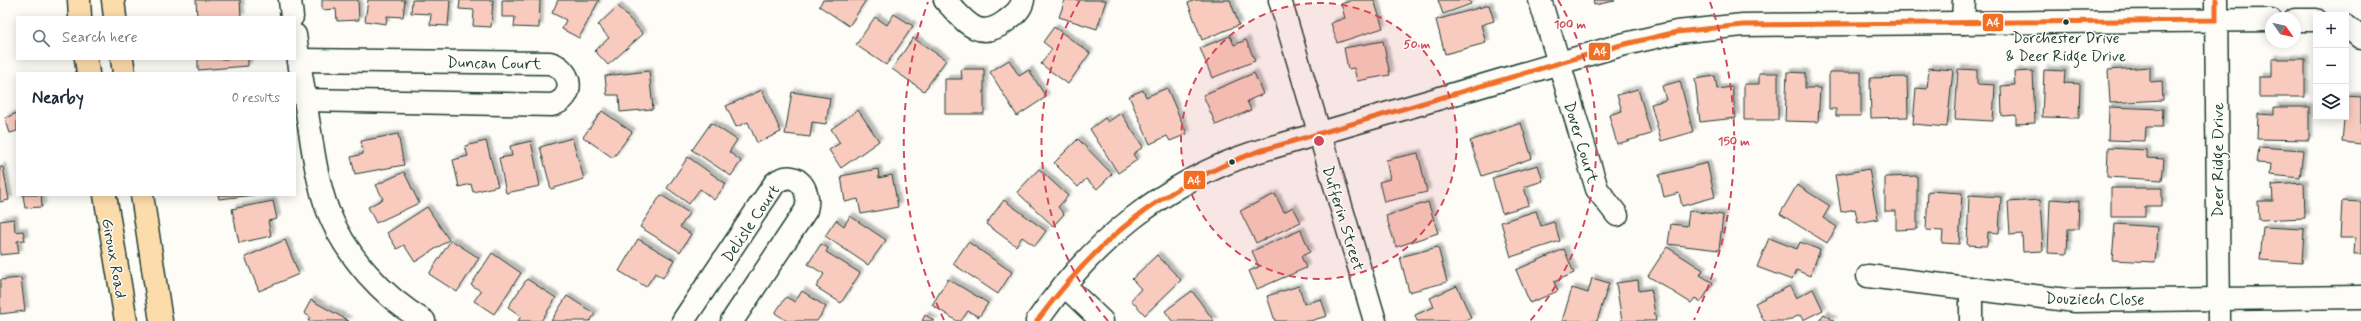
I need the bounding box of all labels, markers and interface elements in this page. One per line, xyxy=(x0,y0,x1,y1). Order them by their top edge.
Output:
north arrow xyxy=(2265,12,2301,48)
map controls xyxy=(2313,12,2349,120)
button: + xyxy=(2313,12,2349,48)
line badge: A4 xyxy=(1982,13,2004,32)
search box xyxy=(16,16,296,60)
text: A4 xyxy=(1986,16,2000,30)
text: 100 m xyxy=(1554,17,1587,33)
marker: Dorchester Drive & Deer Ridge Drive xyxy=(2061,17,2071,27)
icon: search xyxy=(30,27,52,49)
text: Search here xyxy=(62,28,138,48)
place label: Dorchester Drive & Deer Ridge Drive xyxy=(2006,29,2126,68)
text: 50 m xyxy=(1404,37,1431,53)
line badge: A4 xyxy=(1588,42,1611,61)
text: A4 xyxy=(1593,45,1607,59)
button: − xyxy=(2313,48,2349,84)
street label: Duncan Court xyxy=(447,52,542,75)
button: layers xyxy=(2313,84,2349,120)
text: Nearby xyxy=(32,87,84,109)
text: 0 results xyxy=(232,90,280,107)
street label: Dover Court xyxy=(1558,99,1603,186)
street label: Deer Ridge Drive xyxy=(2208,102,2230,217)
centre of rings xyxy=(1312,134,1326,148)
text: 150 m xyxy=(1718,134,1750,150)
unlabelled marker xyxy=(1227,157,1237,167)
street label: Dufferin Street xyxy=(1317,163,1369,274)
line badge: A4 xyxy=(1183,170,1206,190)
text: A4 xyxy=(1187,174,1201,188)
street label: Delisle Court xyxy=(718,181,785,267)
street label: Giroux Road xyxy=(96,217,131,300)
street label: Douziech Close xyxy=(2045,288,2145,311)

